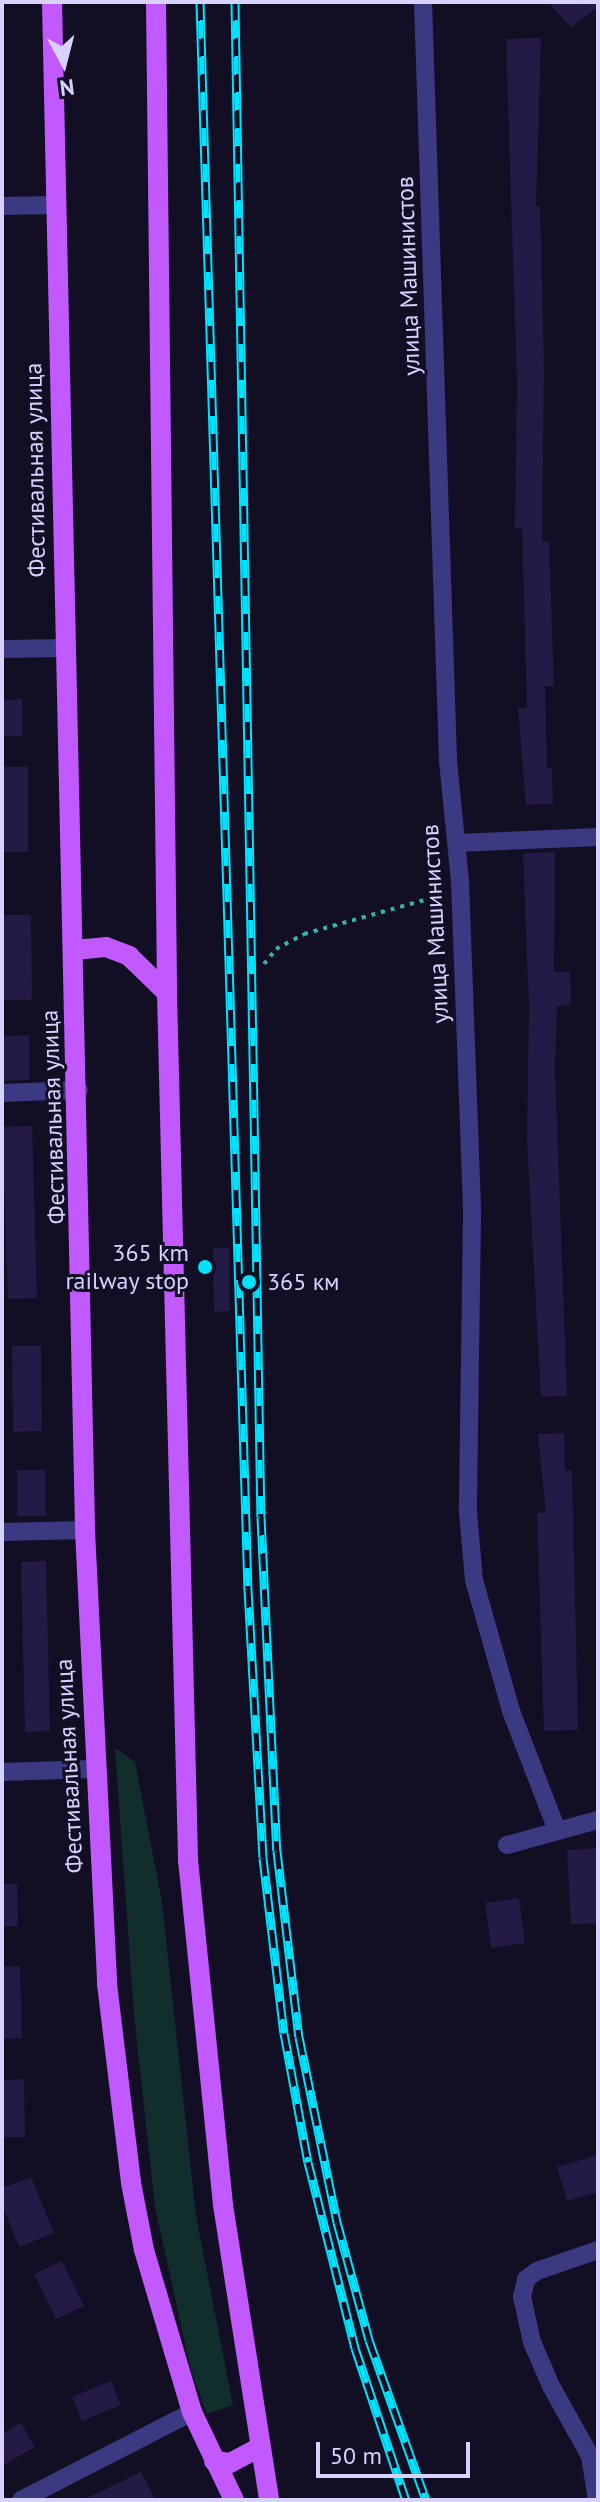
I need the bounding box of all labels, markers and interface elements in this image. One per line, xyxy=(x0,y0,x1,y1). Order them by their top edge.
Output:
north arrow xyxy=(24,24,104,104)
text: N xyxy=(58,73,76,103)
street label: улица Машинистов xyxy=(390,176,426,376)
street label: Фестивальная улица xyxy=(19,362,51,578)
street label: улица Машинистов xyxy=(415,824,455,1024)
street label: Фестивальная улица xyxy=(35,1009,71,1225)
place label: 365 km railway stop xyxy=(65,1239,189,1295)
marker: 365 km railway stop xyxy=(196,1258,214,1276)
place label: 365 км xyxy=(267,1268,340,1296)
marker: 365 км xyxy=(238,1271,260,1293)
street label: Фестивальная улица xyxy=(49,1658,89,1874)
scale bar xyxy=(320,2426,474,2476)
text: 50 m xyxy=(330,2440,382,2471)

